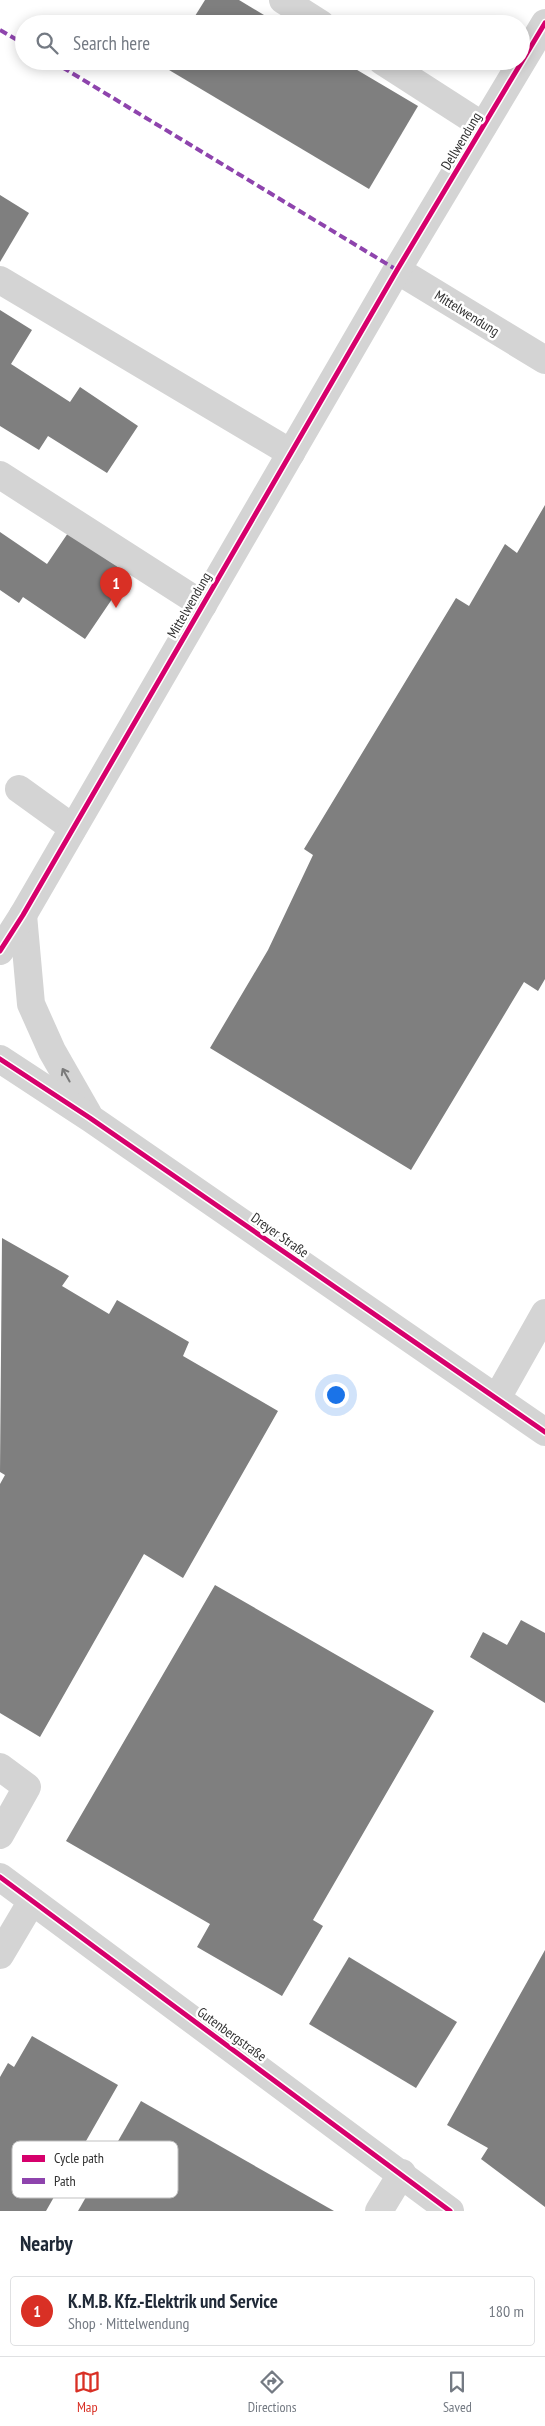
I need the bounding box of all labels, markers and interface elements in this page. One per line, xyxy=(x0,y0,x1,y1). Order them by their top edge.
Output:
search box xyxy=(15,15,530,70)
icon: search xyxy=(33,29,61,57)
text: Search here xyxy=(73,31,150,55)
street label: Dellwendung xyxy=(437,109,485,173)
street label: Mittelwendung xyxy=(431,286,503,340)
pin: 1 xyxy=(100,567,132,608)
street label: Mittelwendung xyxy=(163,569,215,641)
one-way arrow xyxy=(61,1069,71,1083)
street label: Dreyer Straße xyxy=(248,1209,313,1262)
your location xyxy=(323,1382,349,1408)
street label: Gutenbergstraße xyxy=(194,2003,270,2065)
legend xyxy=(12,2141,178,2198)
text: Cycle path xyxy=(54,2149,104,2167)
text: Path xyxy=(54,2172,76,2190)
text: Nearby xyxy=(20,2230,73,2257)
text: K.M.B. Kfz.-Elektrik und Service xyxy=(68,2289,278,2313)
text: 1 xyxy=(33,2301,41,2321)
text: 180 m xyxy=(489,2301,524,2321)
text: Shop · Mittelwendung xyxy=(68,2313,189,2333)
tab: Map xyxy=(73,2368,101,2416)
tab: Directions xyxy=(248,2368,296,2416)
tab: Saved xyxy=(443,2368,472,2416)

